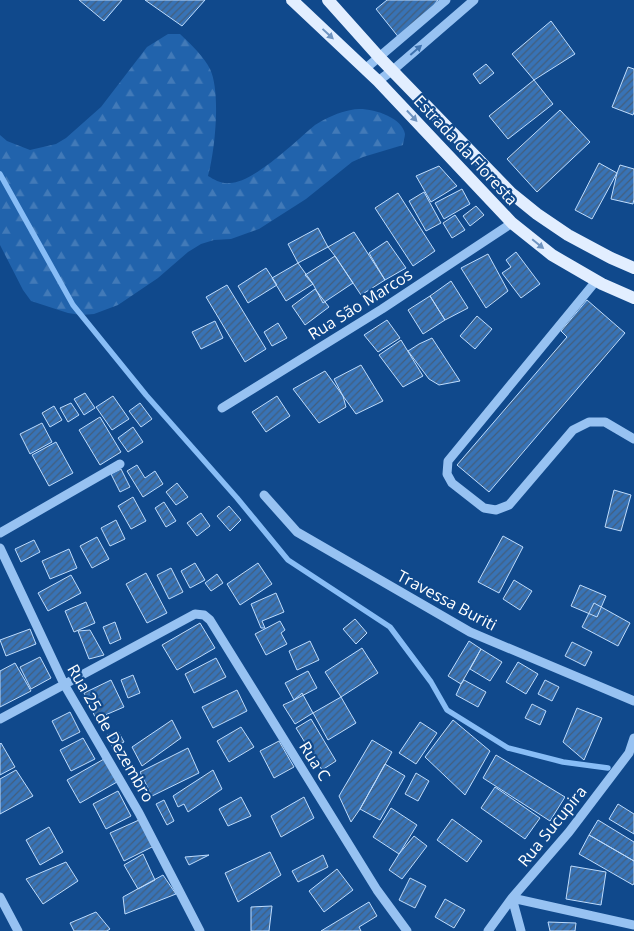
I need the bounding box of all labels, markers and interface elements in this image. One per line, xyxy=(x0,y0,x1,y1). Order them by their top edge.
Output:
one-way arrow xyxy=(321,28,333,40)
one-way arrow xyxy=(410,45,422,56)
street label: Estrada da Floresta xyxy=(409,90,523,210)
one-way arrow xyxy=(406,110,418,122)
one-way arrow xyxy=(531,238,544,249)
street label: Rua São Marcos xyxy=(304,263,416,345)
street label: Travessa Buriti xyxy=(393,564,501,636)
street label: Rua 25 de Dezembro xyxy=(62,660,160,806)
street label: Rua C xyxy=(294,737,336,785)
street label: Rua Sucupira xyxy=(513,781,591,871)

